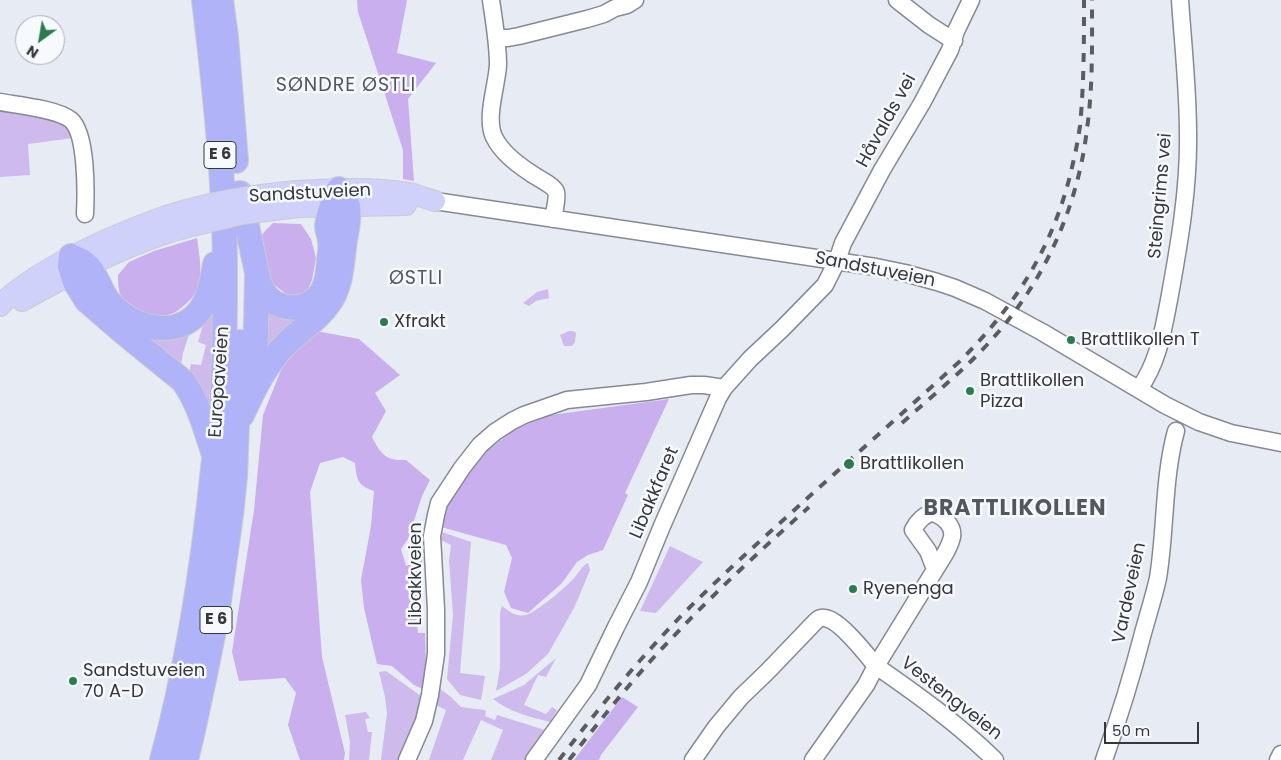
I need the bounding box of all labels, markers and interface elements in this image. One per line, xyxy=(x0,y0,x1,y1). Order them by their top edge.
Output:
north arrow xyxy=(15,15,65,65)
text: N xyxy=(23,41,42,63)
street label: Håvalds vei xyxy=(852,71,922,171)
district label: SØNDRE ØSTLI xyxy=(274,75,418,97)
street label: Steingrims vei xyxy=(1145,132,1177,260)
road number: E 6 xyxy=(204,142,236,168)
street label: Sandstuveien xyxy=(248,180,372,208)
street label: Sandstuveien xyxy=(813,248,937,292)
district label: ØSTLI xyxy=(388,268,444,290)
place label: Xfrakt xyxy=(394,311,446,333)
marker: Xfrakt xyxy=(378,316,390,328)
street label: Europaveien xyxy=(205,326,235,438)
place label: Brattlikollen T xyxy=(1081,329,1200,351)
marker: Brattlikollen T xyxy=(1065,334,1077,346)
place label: Brattlikollen Pizza xyxy=(980,370,1084,412)
marker: Brattlikollen Pizza xyxy=(964,385,976,397)
street label: Libakkfaret xyxy=(626,444,684,542)
place label: Brattlikollen xyxy=(860,453,964,475)
marker: Brattlikollen xyxy=(842,457,856,471)
district label: BRATTLIKOLLEN xyxy=(922,496,1108,522)
street label: Libakkveien xyxy=(405,522,427,626)
street label: Vardeveien xyxy=(1109,541,1151,645)
place label: Ryenenga xyxy=(863,578,954,600)
marker: Ryenenga xyxy=(847,583,859,595)
road number: E 6 xyxy=(200,606,232,634)
street label: Vestengveien xyxy=(896,653,1006,745)
place label: Sandstuveien 70 A-D xyxy=(83,660,205,702)
marker: Sandstuveien 70 A-D xyxy=(67,675,79,687)
scale bar xyxy=(1106,712,1201,744)
text: 50 m xyxy=(1112,720,1150,741)

